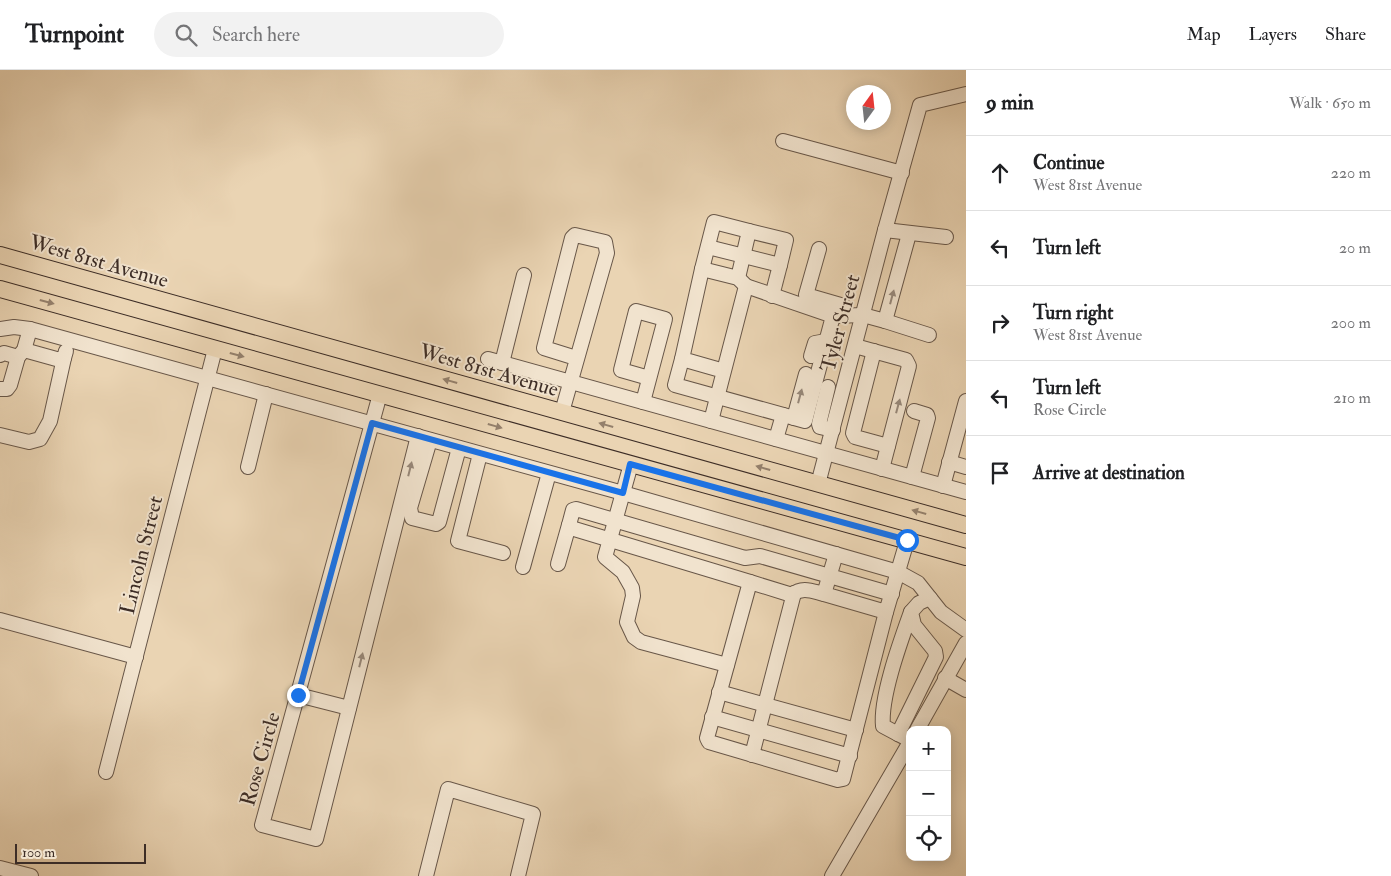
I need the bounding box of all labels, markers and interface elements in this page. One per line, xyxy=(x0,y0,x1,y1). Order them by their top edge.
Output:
search box xyxy=(154,12,504,57)
text: Turnpoint xyxy=(25,19,124,50)
icon: search xyxy=(172,21,200,49)
text: Search here xyxy=(212,23,300,47)
text: Map xyxy=(1187,23,1221,46)
text: Layers xyxy=(1249,23,1297,46)
text: Share xyxy=(1325,23,1366,46)
north arrow xyxy=(846,85,891,130)
text: 9 min xyxy=(986,89,1034,116)
text: Walk · 650 m xyxy=(1289,93,1371,113)
text: Continue xyxy=(1033,151,1104,175)
icon: ahead xyxy=(986,159,1014,187)
text: 220 m xyxy=(1331,163,1371,183)
text: West 81st Avenue xyxy=(1033,175,1142,195)
street label: West 81st Avenue xyxy=(25,228,172,294)
icon: left xyxy=(986,234,1014,262)
text: Turn left xyxy=(1033,236,1101,260)
text: 20 m xyxy=(1339,238,1371,258)
street label: Tyler Street xyxy=(815,271,866,375)
one-way arrow xyxy=(888,289,896,305)
one-way arrow xyxy=(39,298,55,306)
text: Turn right xyxy=(1033,301,1113,325)
icon: right xyxy=(986,309,1014,337)
text: 200 m xyxy=(1331,313,1371,333)
text: West 81st Avenue xyxy=(1033,325,1142,345)
street label: West 81st Avenue xyxy=(415,337,562,403)
one-way arrow xyxy=(230,351,245,359)
text: Turn left xyxy=(1033,376,1101,400)
one-way arrow xyxy=(442,377,457,385)
icon: left xyxy=(986,384,1014,412)
one-way arrow xyxy=(797,388,805,403)
text: 210 m xyxy=(1333,388,1371,408)
one-way arrow xyxy=(895,398,903,413)
text: Rose Circle xyxy=(1033,400,1106,420)
one-way arrow xyxy=(599,420,614,428)
one-way arrow xyxy=(488,423,503,431)
icon: arrive xyxy=(986,459,1014,487)
one-way arrow xyxy=(406,461,414,477)
text: Arrive at destination xyxy=(1033,461,1185,485)
one-way arrow xyxy=(755,464,770,472)
street label: Lincoln Street xyxy=(114,493,169,617)
one-way arrow xyxy=(911,508,926,516)
route start xyxy=(896,529,919,552)
one-way arrow xyxy=(357,653,365,668)
route end xyxy=(287,684,310,707)
street label: Rose Circle xyxy=(234,709,287,809)
map controls xyxy=(906,726,951,861)
button: + xyxy=(906,726,951,771)
button: − xyxy=(906,771,951,816)
button: locate xyxy=(906,816,951,861)
scale bar xyxy=(15,841,146,864)
text: 100 m xyxy=(22,844,55,861)

